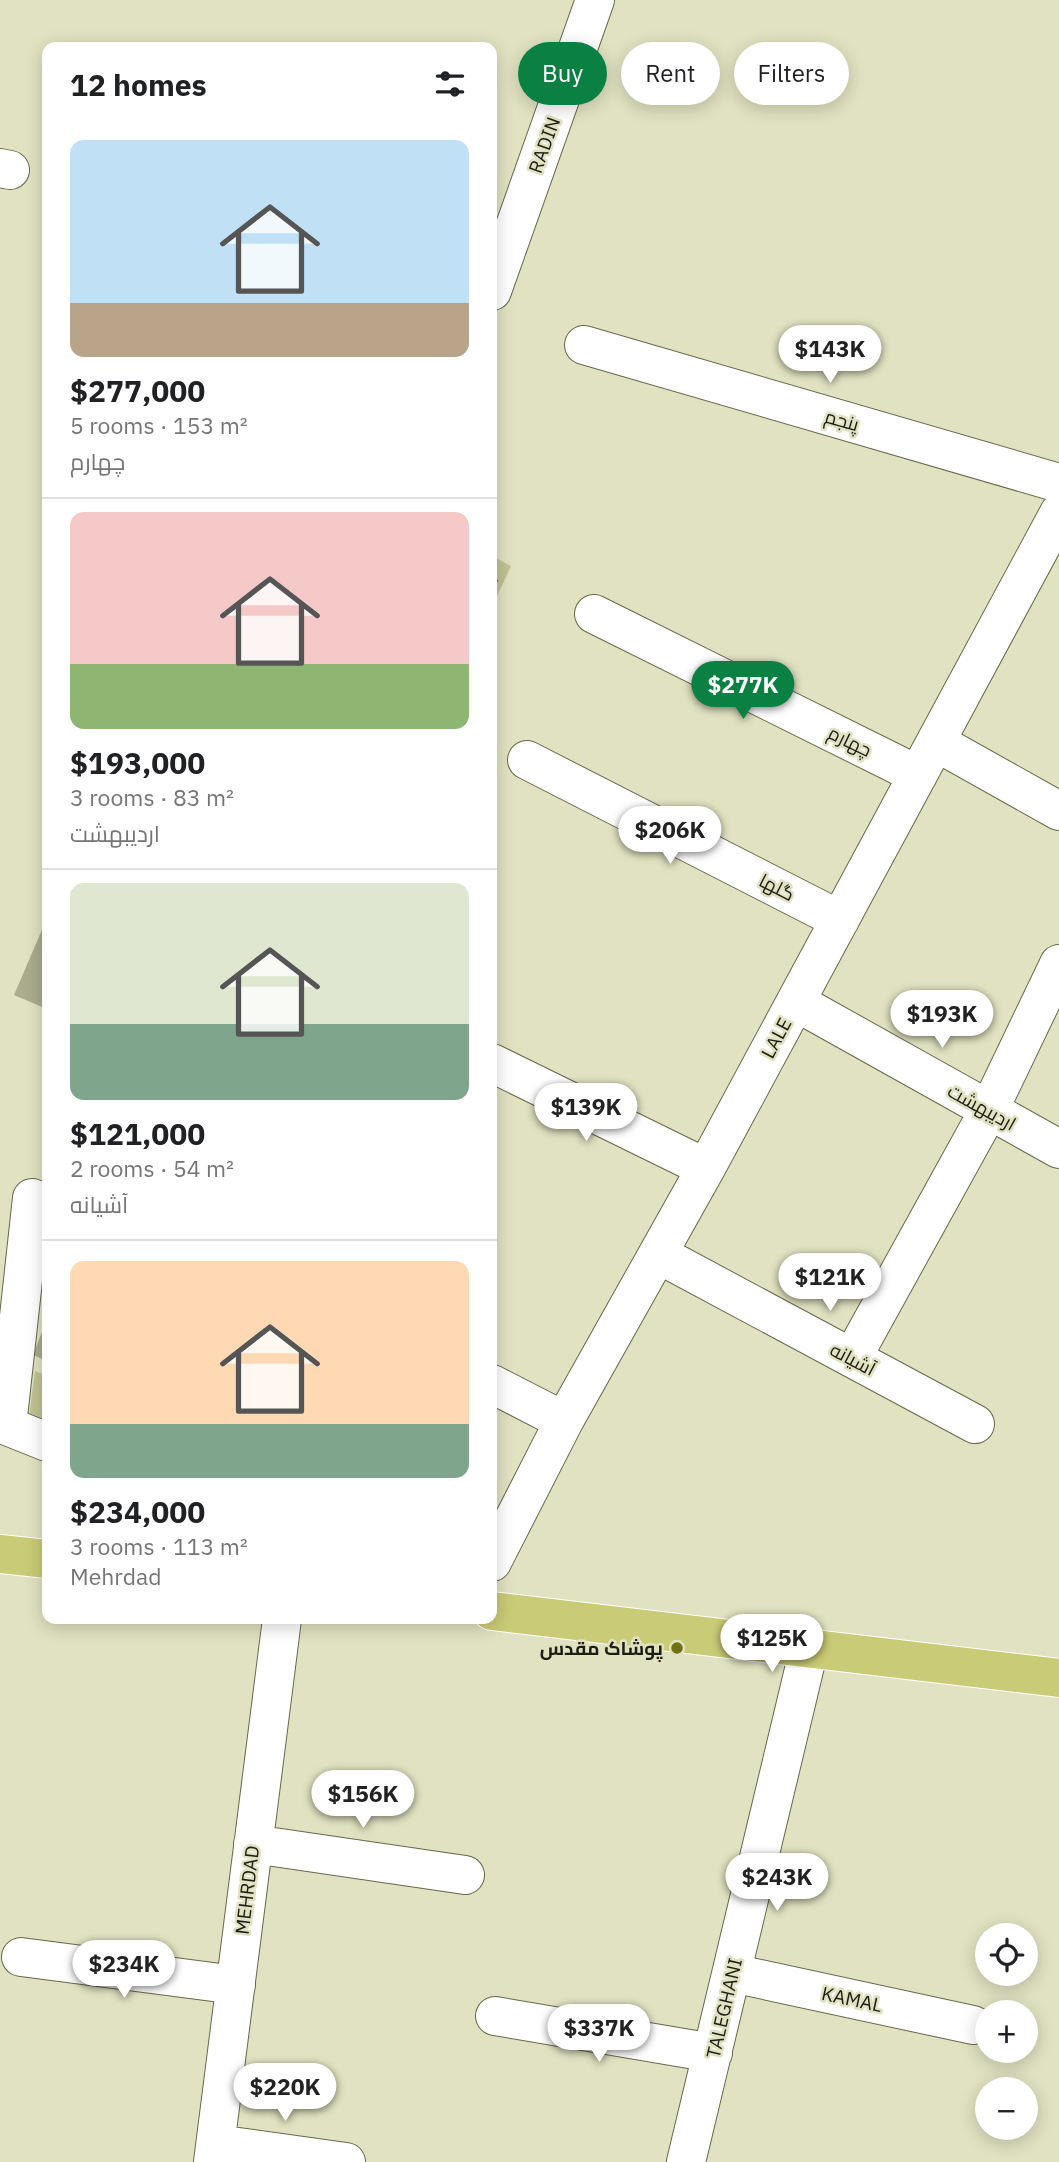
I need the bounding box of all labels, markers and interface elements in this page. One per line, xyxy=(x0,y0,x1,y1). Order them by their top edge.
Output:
chip: Buy xyxy=(518,42,607,105)
chip: Rent xyxy=(621,42,720,105)
chip: Filters xyxy=(734,42,849,105)
text: 12 homes xyxy=(70,65,207,104)
icon: filters xyxy=(431,65,469,103)
street label: RADIN xyxy=(523,114,565,176)
icon: home xyxy=(207,186,333,312)
pin: $143K xyxy=(781,326,879,385)
text: $143K xyxy=(794,333,866,363)
text: $277,000 xyxy=(70,371,205,410)
street label: پنجم xyxy=(821,404,862,438)
text: 5 rooms · 153 m² xyxy=(70,410,248,440)
text: چهارم xyxy=(70,446,125,476)
icon: home xyxy=(207,558,333,684)
pin: $277K xyxy=(694,662,792,721)
text: $277K xyxy=(707,669,779,699)
street label: چهارم xyxy=(823,720,876,764)
text: $193,000 xyxy=(70,743,205,782)
text: 3 rooms · 83 m² xyxy=(70,782,234,812)
pin: $206K xyxy=(621,806,719,866)
text: $206K xyxy=(634,814,706,844)
text: اردیبهشت xyxy=(70,818,160,848)
street label: گلها xyxy=(755,868,799,906)
icon: home xyxy=(207,929,333,1055)
pin: $193K xyxy=(893,990,991,1050)
text: $193K xyxy=(906,998,978,1028)
street label: LALE xyxy=(755,1014,797,1062)
street label: اردیبهشت xyxy=(944,1078,1020,1136)
pin: $139K xyxy=(537,1084,635,1143)
text: $139K xyxy=(550,1091,622,1121)
text: $121,000 xyxy=(70,1114,205,1153)
text: 2 rooms · 54 m² xyxy=(70,1153,234,1183)
text: آشیانه xyxy=(70,1189,128,1219)
pin: $121K xyxy=(781,1254,879,1313)
text: $121K xyxy=(794,1261,866,1291)
icon: home xyxy=(207,1306,333,1432)
street label: آشیانه xyxy=(826,1337,880,1381)
text: $234,000 xyxy=(70,1492,205,1531)
text: 3 rooms · 113 m² xyxy=(70,1531,248,1561)
text: Mehrdad xyxy=(70,1561,162,1591)
pin: $125K xyxy=(723,1614,821,1674)
text: $125K xyxy=(736,1622,808,1652)
place label: پوشاک مقدس xyxy=(540,1636,663,1662)
marker: پوشاک مقدس xyxy=(669,1640,685,1656)
pin: $156K xyxy=(314,1770,412,1830)
text: $156K xyxy=(327,1778,399,1808)
street label: MEHRDAD xyxy=(230,1844,264,1936)
pin: $243K xyxy=(728,1854,826,1913)
text: $243K xyxy=(741,1861,813,1891)
map controls xyxy=(975,1923,1038,2140)
button: locate xyxy=(975,1923,1038,1986)
pin: $234K xyxy=(75,1940,173,2000)
text: $234K xyxy=(88,1948,160,1978)
street label: TALEGHANI xyxy=(701,1955,747,2061)
street label: KAMAL xyxy=(819,1981,885,2017)
button: + xyxy=(975,2000,1038,2063)
pin: $337K xyxy=(550,2004,648,2064)
text: $337K xyxy=(563,2012,635,2042)
pin: $220K xyxy=(236,2064,334,2123)
text: $220K xyxy=(249,2071,321,2101)
button: − xyxy=(975,2077,1038,2140)

